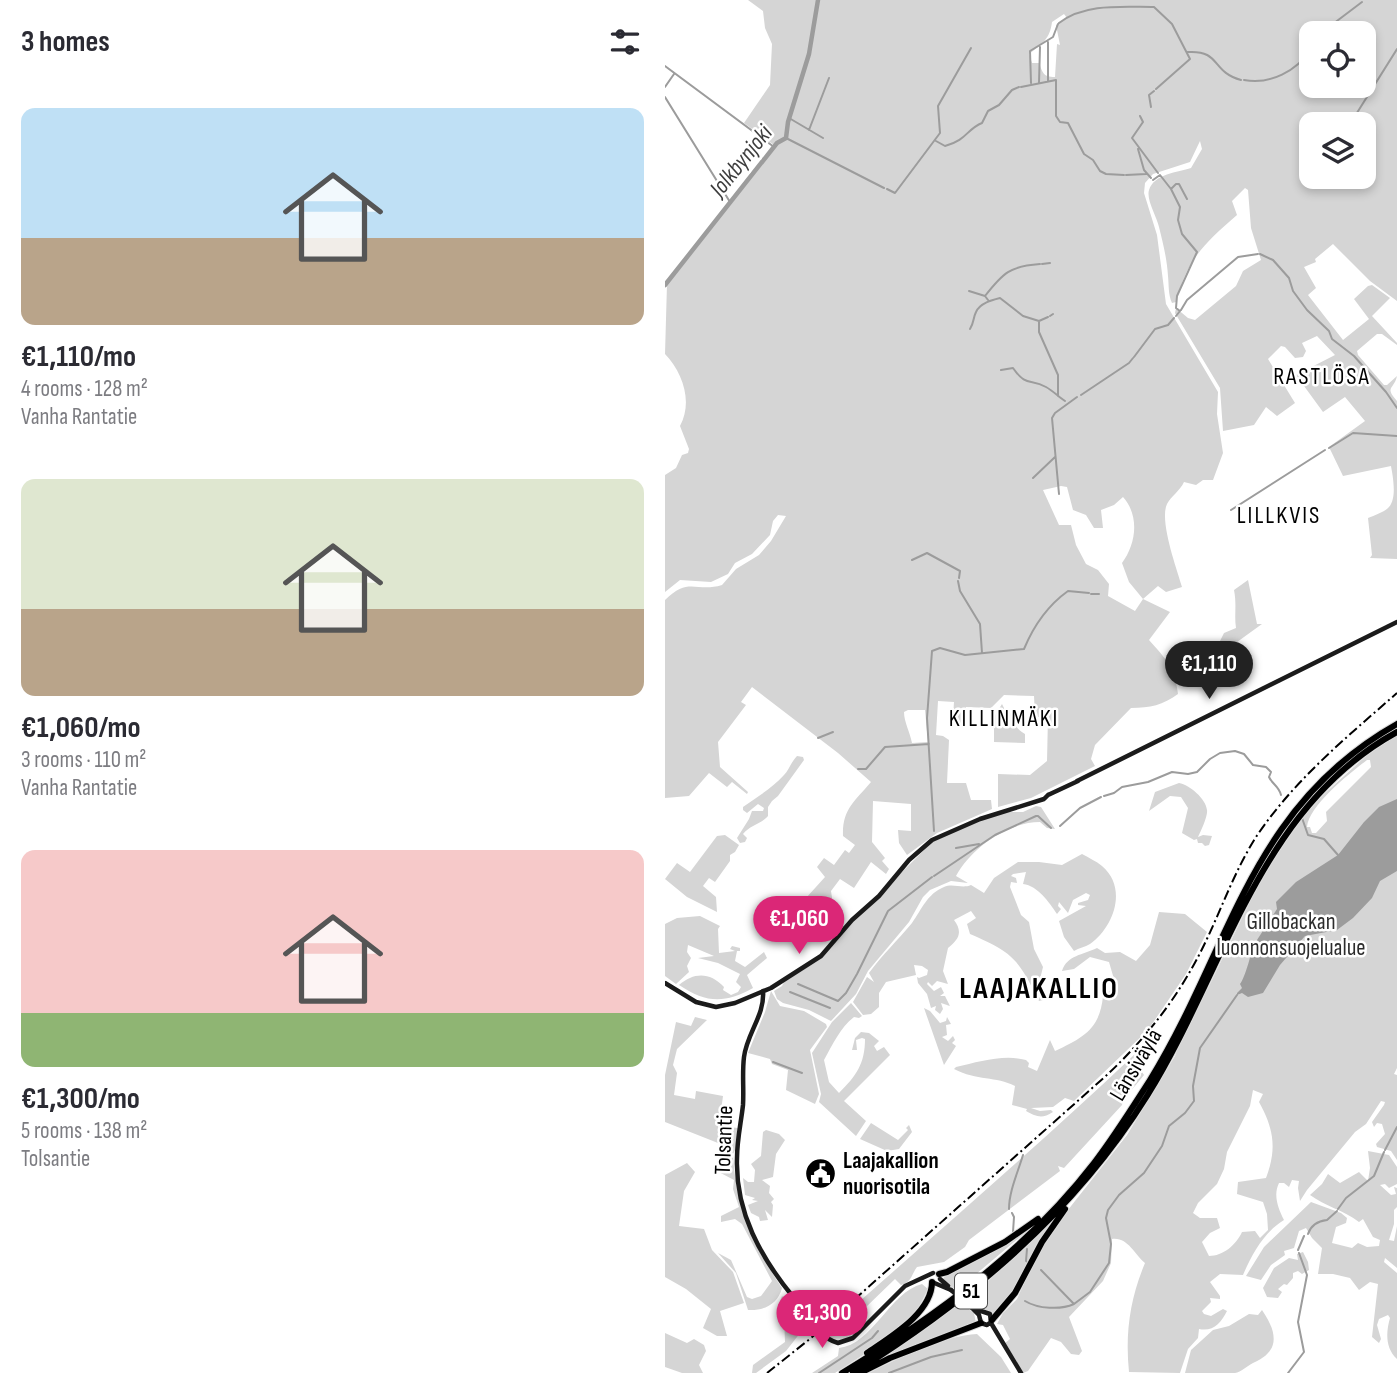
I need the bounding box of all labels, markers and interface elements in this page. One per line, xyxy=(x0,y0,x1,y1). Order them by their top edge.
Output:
map controls xyxy=(1299,21,1376,189)
button: locate xyxy=(1299,21,1376,98)
icon: filters xyxy=(606,23,644,61)
text: 3 homes xyxy=(21,24,110,60)
button: layers xyxy=(1299,112,1376,189)
water label: Jolkbynjoki xyxy=(702,119,779,204)
icon: home xyxy=(270,154,396,280)
text: €1,110/mo xyxy=(21,339,136,375)
district label: RASTLÖSA xyxy=(1273,362,1371,391)
text: 4 rooms · 128 m² xyxy=(21,375,148,403)
text: Vanha Rantatie xyxy=(21,403,137,431)
district label: LILLKVIS xyxy=(1237,501,1321,530)
icon: home xyxy=(270,525,396,651)
pin: €1,110 xyxy=(1152,642,1266,701)
text: €1,110 xyxy=(1181,650,1237,678)
district label: KILLINMÄKI xyxy=(949,704,1059,733)
text: €1,060/mo xyxy=(21,710,141,746)
text: 3 rooms · 110 m² xyxy=(21,746,146,774)
text: Vanha Rantatie xyxy=(21,774,137,802)
icon: home xyxy=(270,896,396,1022)
pin: €1,060 xyxy=(742,897,856,956)
text: €1,060 xyxy=(769,905,829,933)
park label: Gillobackan luonnonsuojelualue xyxy=(1216,908,1366,962)
district label: LAAJAKALLIO xyxy=(959,971,1119,1007)
street label: Länsiväylä xyxy=(1104,1024,1168,1106)
text: €1,300/mo xyxy=(21,1081,140,1117)
street label: Tolsantie xyxy=(709,1105,739,1175)
text: 5 rooms · 138 m² xyxy=(21,1117,147,1145)
text: Tolsantie xyxy=(21,1145,90,1173)
place label: Laajakallion nuorisotila xyxy=(843,1147,939,1201)
public building icon: Laajakallion nuorisotila xyxy=(803,1157,837,1191)
road number: 51 xyxy=(955,1274,987,1308)
pin: €1,300 xyxy=(765,1290,879,1350)
text: €1,300 xyxy=(792,1299,852,1327)

